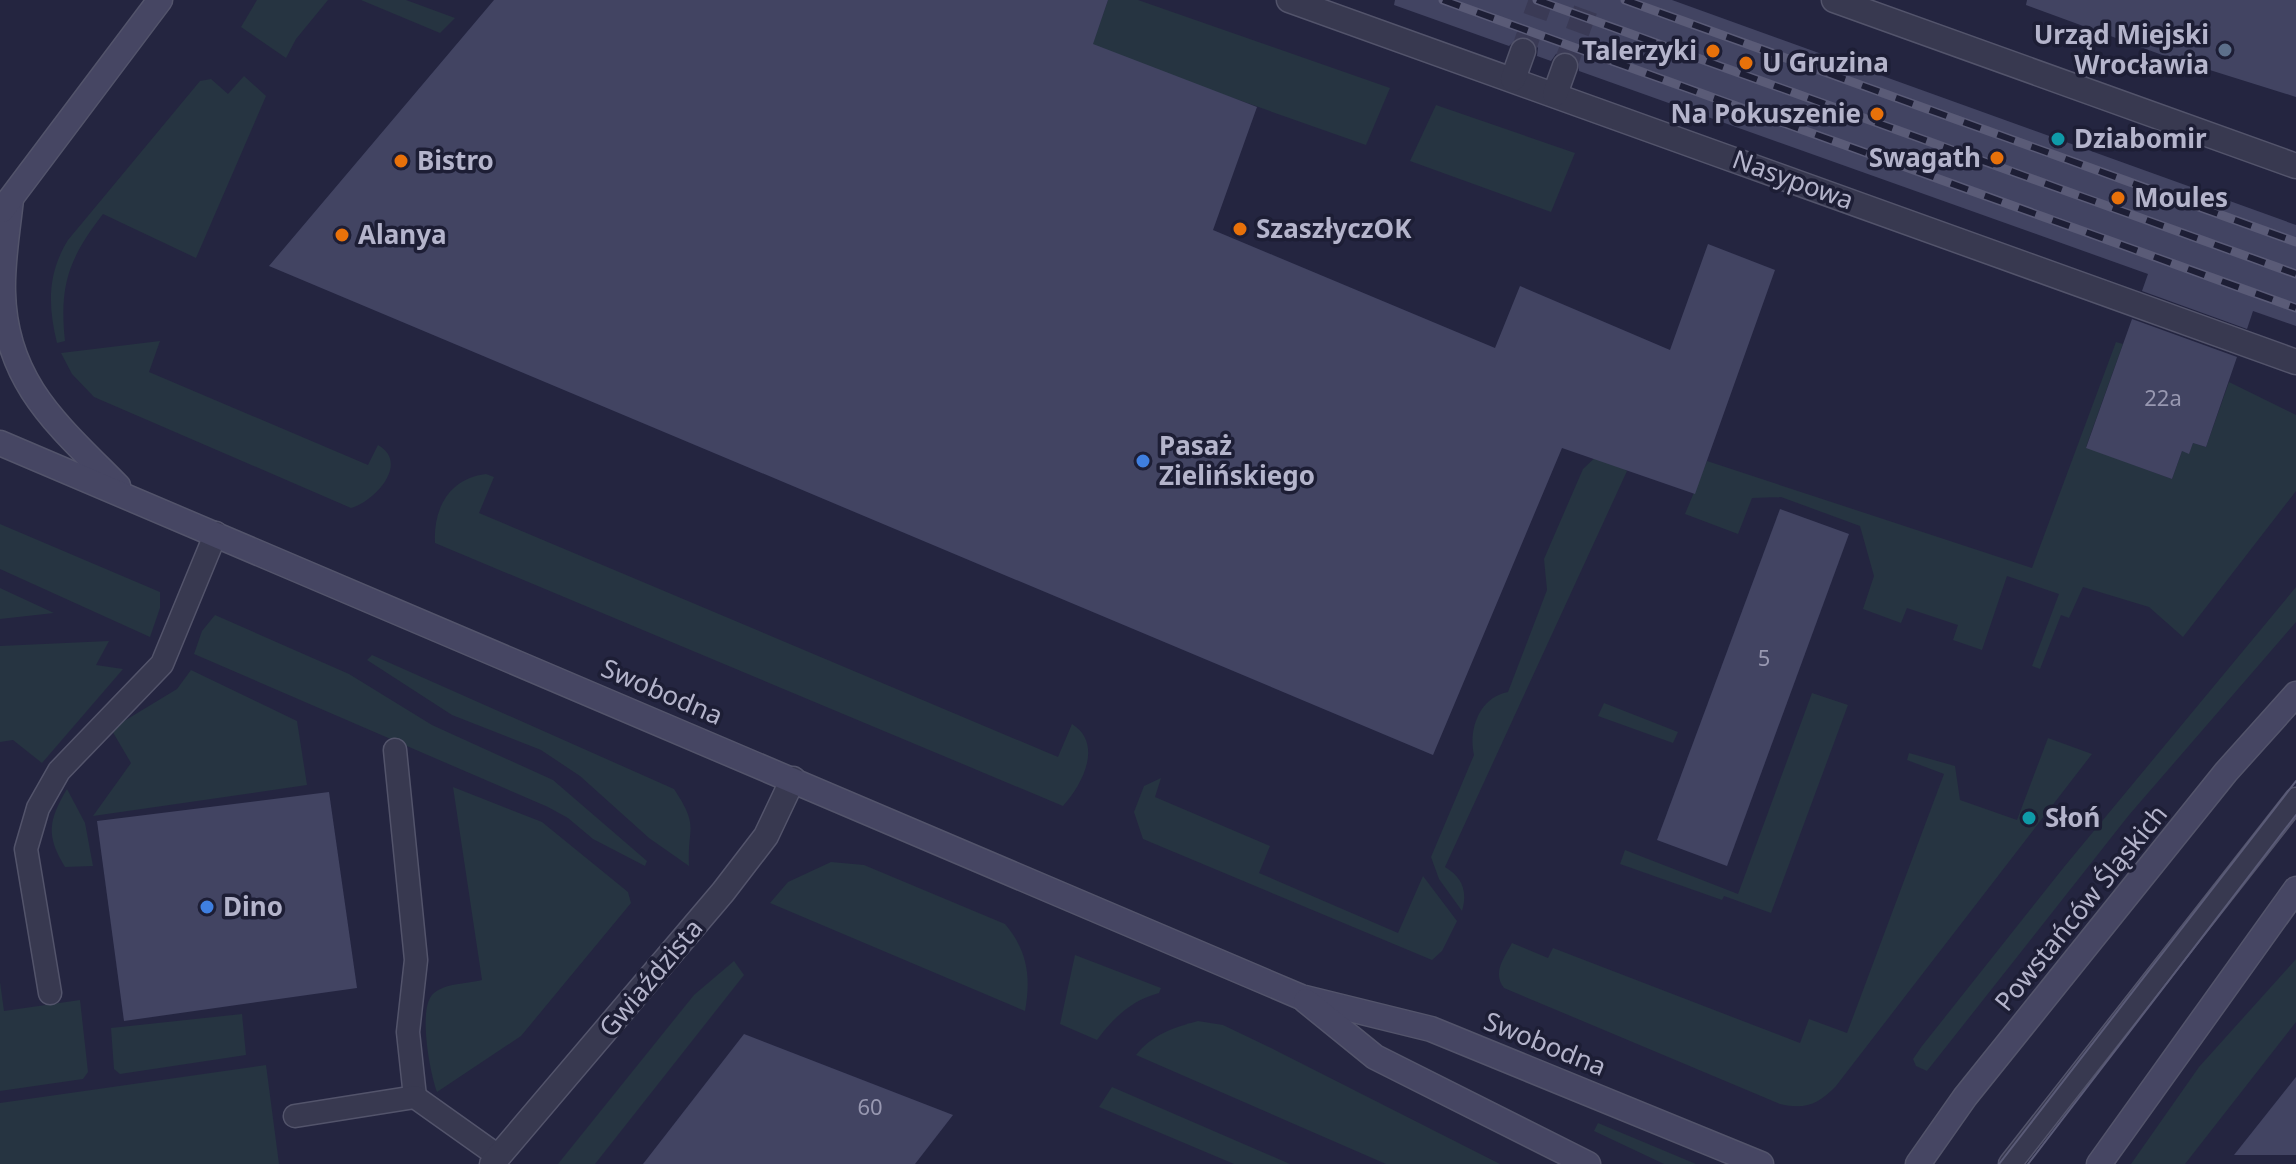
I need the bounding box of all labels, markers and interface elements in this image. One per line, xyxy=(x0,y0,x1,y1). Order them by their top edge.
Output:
place label: Urząd Miejski Wrocławia xyxy=(2034,16,2209,82)
place label: Talerzyki xyxy=(1582,32,1697,68)
marker: Urząd Miejski Wrocławia xyxy=(2216,41,2234,59)
marker: Talerzyki xyxy=(1704,42,1722,60)
place label: U Gruzina xyxy=(1762,44,1889,80)
marker: U Gruzina xyxy=(1737,54,1755,72)
place label: Na Pokuszenie xyxy=(1671,95,1861,131)
marker: Na Pokuszenie xyxy=(1868,105,1886,123)
place label: Dziabomir xyxy=(2074,120,2207,156)
marker: Dziabomir xyxy=(2049,130,2067,148)
place label: Swagath xyxy=(1869,139,1981,175)
street label: Nasypowa xyxy=(1728,141,1859,218)
place label: Bistro xyxy=(417,142,494,178)
marker: Swagath xyxy=(1988,149,2006,167)
marker: Bistro xyxy=(392,152,410,170)
place label: Moules xyxy=(2134,179,2228,215)
marker: Moules xyxy=(2109,189,2127,207)
place label: SzaszłyczOK xyxy=(1256,210,1412,246)
place label: Alanya xyxy=(358,216,447,252)
marker: SzaszłyczOK xyxy=(1231,220,1249,238)
marker: Alanya xyxy=(333,226,351,244)
house number: 22a xyxy=(2144,382,2182,412)
place label: Pasaż Zielińskiego xyxy=(1159,427,1315,493)
marker: Pasaż Zielińskiego xyxy=(1134,452,1152,470)
house number: 5 xyxy=(1758,642,1770,672)
street label: Swobodna xyxy=(596,649,729,733)
street label: Powstańców Śląskich xyxy=(1986,797,2175,1018)
place label: Słoń xyxy=(2045,799,2100,835)
marker: Słoń xyxy=(2020,809,2038,827)
place label: Dino xyxy=(223,888,283,924)
marker: Dino xyxy=(198,898,216,916)
street label: Gwiaździsta xyxy=(590,911,710,1044)
street label: Swobodna xyxy=(1479,1002,1612,1084)
house number: 60 xyxy=(857,1091,883,1121)

